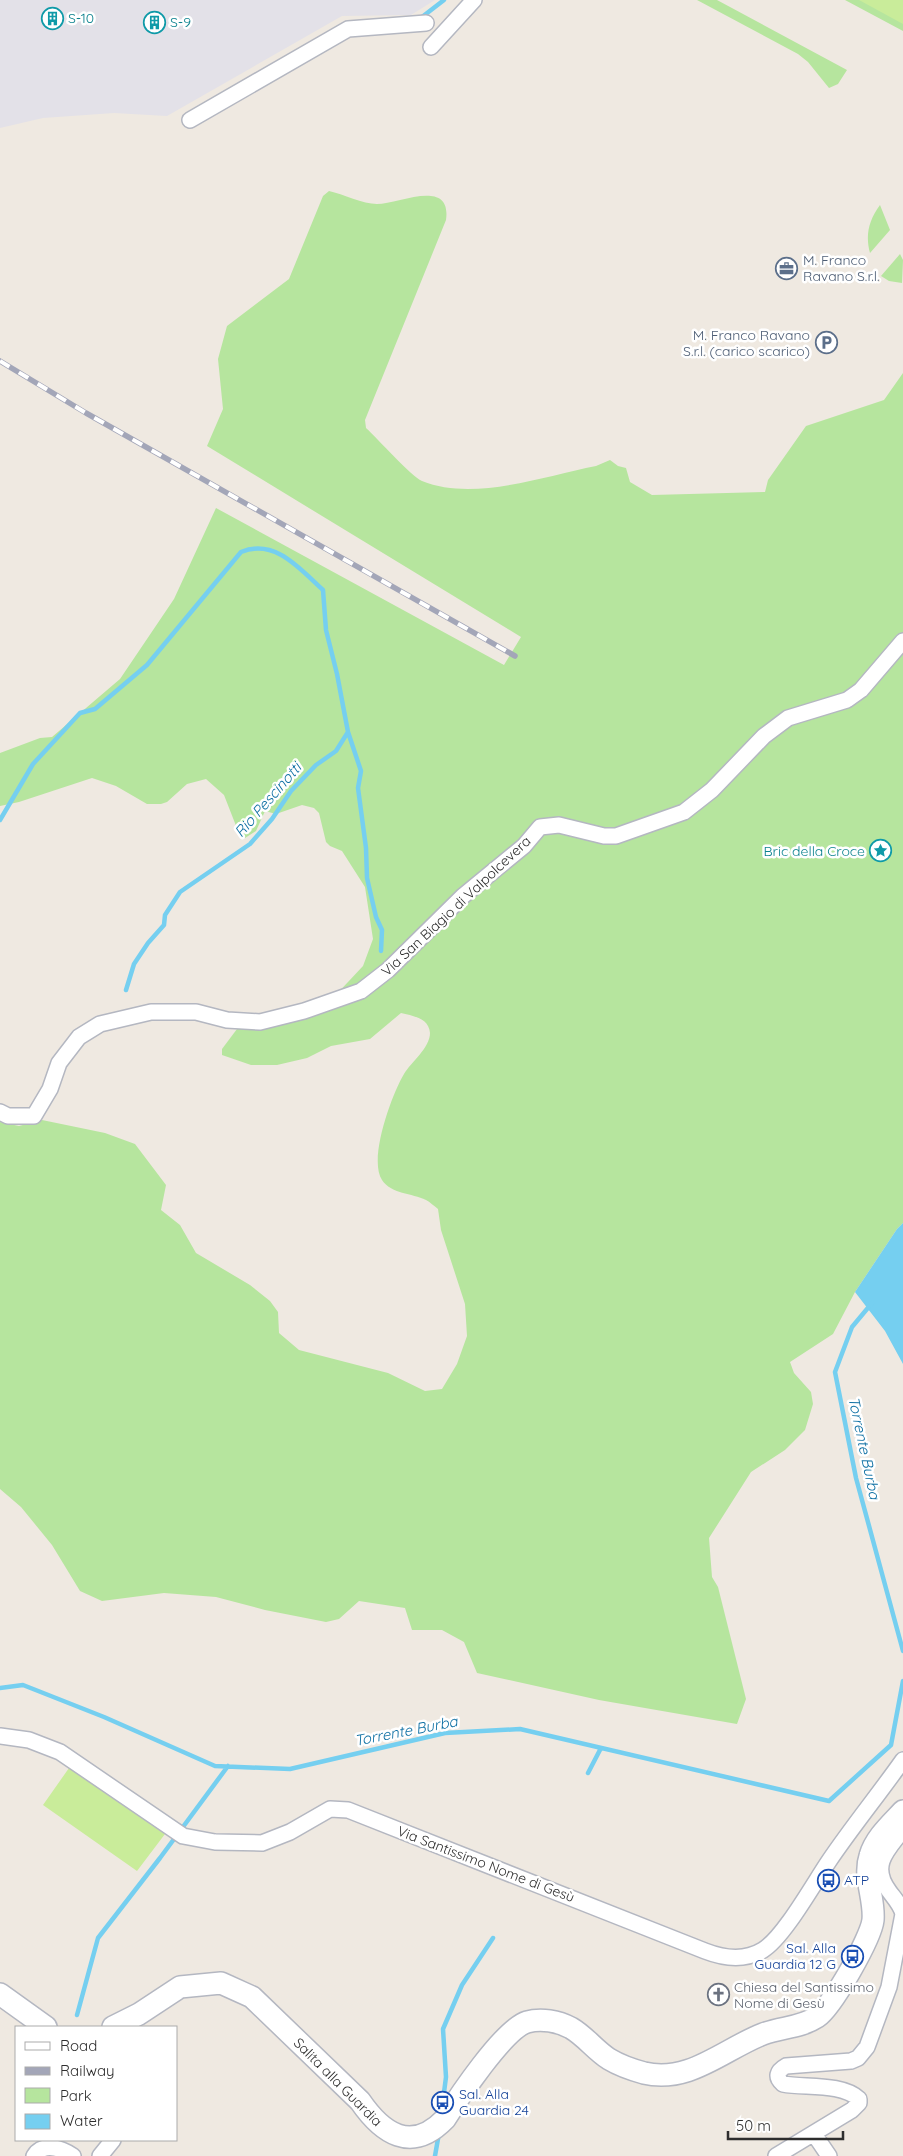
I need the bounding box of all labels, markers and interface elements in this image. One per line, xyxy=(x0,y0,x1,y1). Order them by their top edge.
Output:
building icon: S-10 xyxy=(40,6,64,30)
place label: S-10 xyxy=(68,9,94,27)
building icon: S-9 xyxy=(142,10,166,34)
place label: S-9 xyxy=(170,13,191,31)
place label: M. Franco Ravano S.r.l. xyxy=(803,251,880,285)
office icon: M. Franco Ravano S.r.l. xyxy=(775,256,799,280)
place label: M. Franco Ravano S.r.l. (carico scarico) xyxy=(683,326,810,360)
parking icon: M. Franco Ravano S.r.l. (carico scarico) xyxy=(814,331,838,355)
water label: Rio Pescinotti xyxy=(230,757,306,841)
street label: Via San Biagio di Valpolcevera xyxy=(378,832,534,980)
place icon: Bric della Croce xyxy=(869,839,893,863)
place label: Bric della Croce xyxy=(763,842,865,860)
water label: Torrente Burba xyxy=(844,1395,885,1502)
water label: Torrente Burba xyxy=(353,1711,460,1750)
street label: Via Santissimo Nome di Gesù xyxy=(395,1822,577,1906)
bus stop icon: ATP xyxy=(816,1868,840,1892)
place label: ATP xyxy=(844,1871,869,1889)
place label: Sal. Alla Guardia 12 G xyxy=(754,1939,836,1973)
bus stop icon: Sal. Alla Guardia 12 G xyxy=(840,1944,864,1968)
place label: Chiesa del Santissimo Nome di Gesù xyxy=(734,1978,874,2012)
church icon: Chiesa del Santissimo Nome di Gesù xyxy=(706,1983,730,2007)
legend xyxy=(15,2026,178,2141)
street label: Salita alla Guardia xyxy=(290,2034,386,2130)
text: Road xyxy=(60,2036,97,2055)
text: Railway xyxy=(60,2061,115,2080)
place label: Sal. Alla Guardia 24 xyxy=(459,2085,529,2119)
text: Park xyxy=(60,2086,92,2105)
bus stop icon: Sal. Alla Guardia 24 xyxy=(431,2090,455,2114)
scale bar xyxy=(728,2108,843,2140)
text: Water xyxy=(60,2111,103,2130)
text: 50 m xyxy=(736,2116,771,2135)

